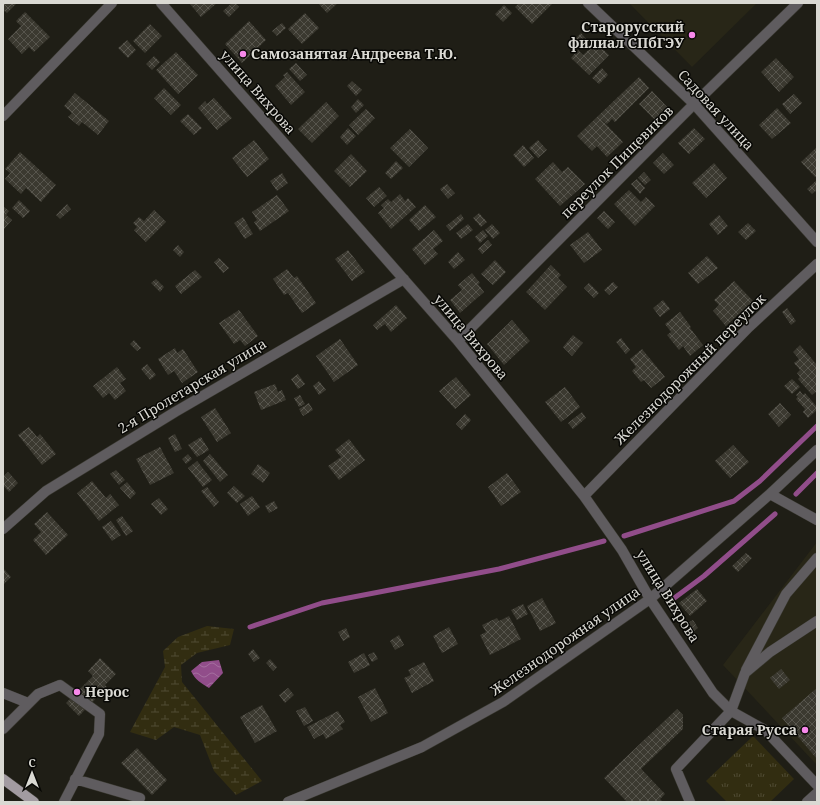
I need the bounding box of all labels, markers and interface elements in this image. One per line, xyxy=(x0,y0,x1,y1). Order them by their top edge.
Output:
place label: Старорусский филиал СПбГЭУ xyxy=(568,17,684,52)
marker: Старорусский филиал СПбГЭУ xyxy=(687,30,697,40)
place label: Самозанятая Андреева Т.Ю. xyxy=(251,44,457,63)
street label: улица Вихрова xyxy=(216,45,300,138)
marker: Самозанятая Андреева Т.Ю. xyxy=(238,49,248,59)
street label: Садовая улица xyxy=(674,65,759,154)
street label: переулок Пищевиков xyxy=(556,101,677,222)
street label: Железнодорожный переулок xyxy=(609,288,770,449)
street label: улица Вихрова xyxy=(430,290,513,384)
street label: 2-я Пролетарская улица xyxy=(114,334,270,438)
street label: улица Вихрова xyxy=(632,546,705,646)
street label: Железнодорожная улица xyxy=(485,582,643,700)
place label: Нерос xyxy=(85,682,129,701)
marker: Нерос xyxy=(72,687,82,697)
place label: Старая Русса xyxy=(702,720,797,739)
marker: Старая Русса xyxy=(800,725,810,735)
north arrow xyxy=(12,753,52,793)
text: С xyxy=(28,755,36,770)

